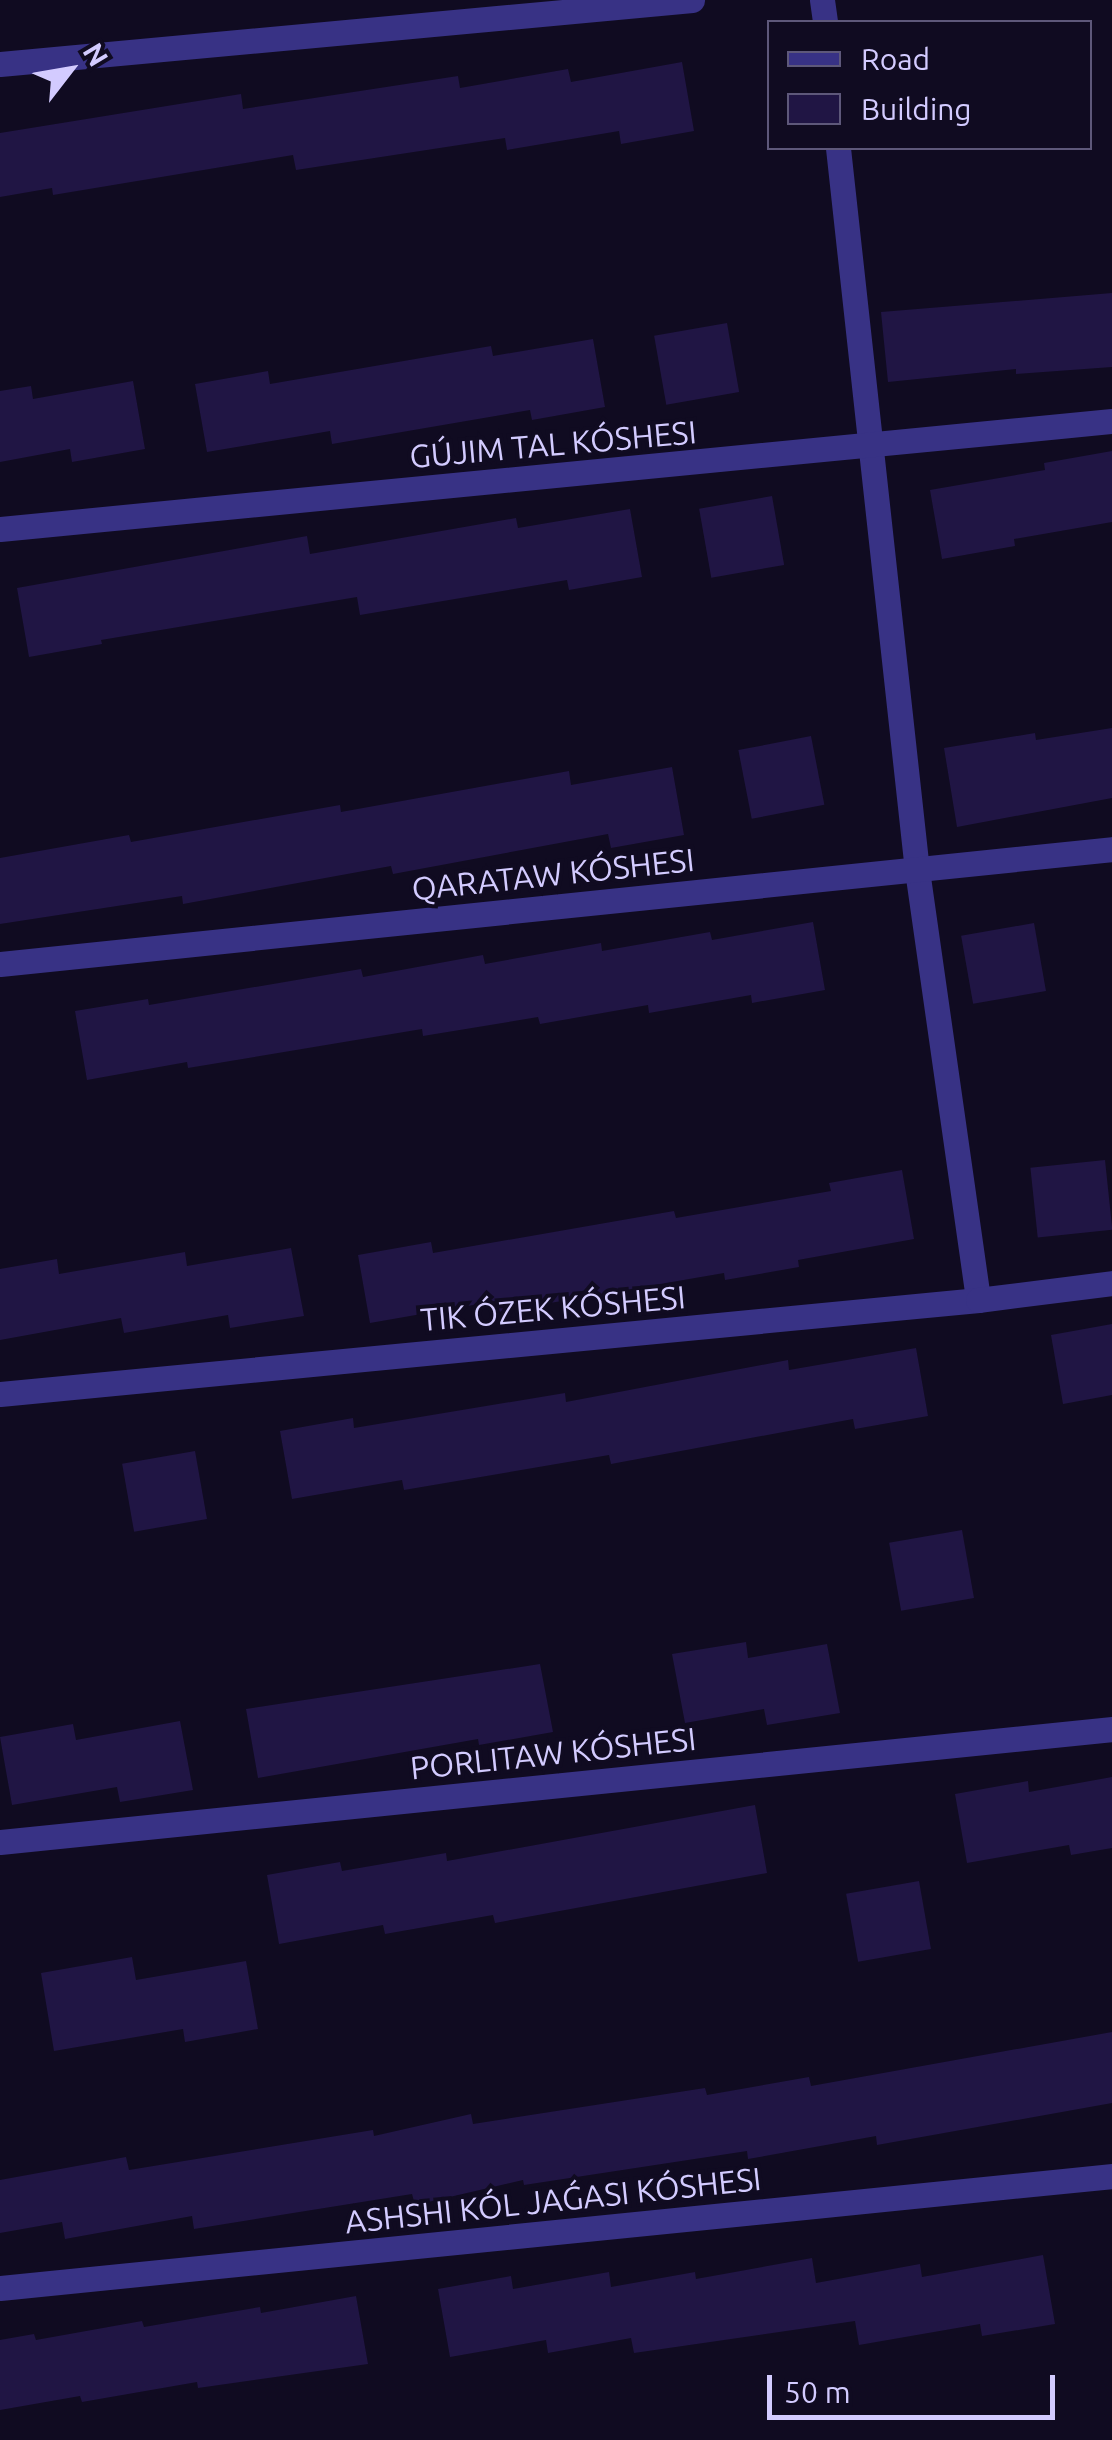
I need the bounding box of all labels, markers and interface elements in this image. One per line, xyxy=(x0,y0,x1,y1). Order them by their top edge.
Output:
north arrow xyxy=(20,20,120,120)
legend xyxy=(767,20,1092,150)
text: N xyxy=(77,37,115,71)
text: Road xyxy=(861,42,930,76)
text: Building xyxy=(861,92,972,126)
street label: GÚJIM TAL KÓSHESI xyxy=(408,412,698,476)
street label: QARATAW KÓSHESI xyxy=(410,840,696,908)
street label: TIK ÓZEK KÓSHESI xyxy=(419,1277,687,1339)
street label: PORLITAW KÓSHESI xyxy=(408,1719,698,1787)
street label: ASHSHI KÓL JAǴASI KÓSHESI xyxy=(343,2159,763,2241)
scale bar xyxy=(772,2355,1060,2417)
text: 50 m xyxy=(784,2375,851,2409)

